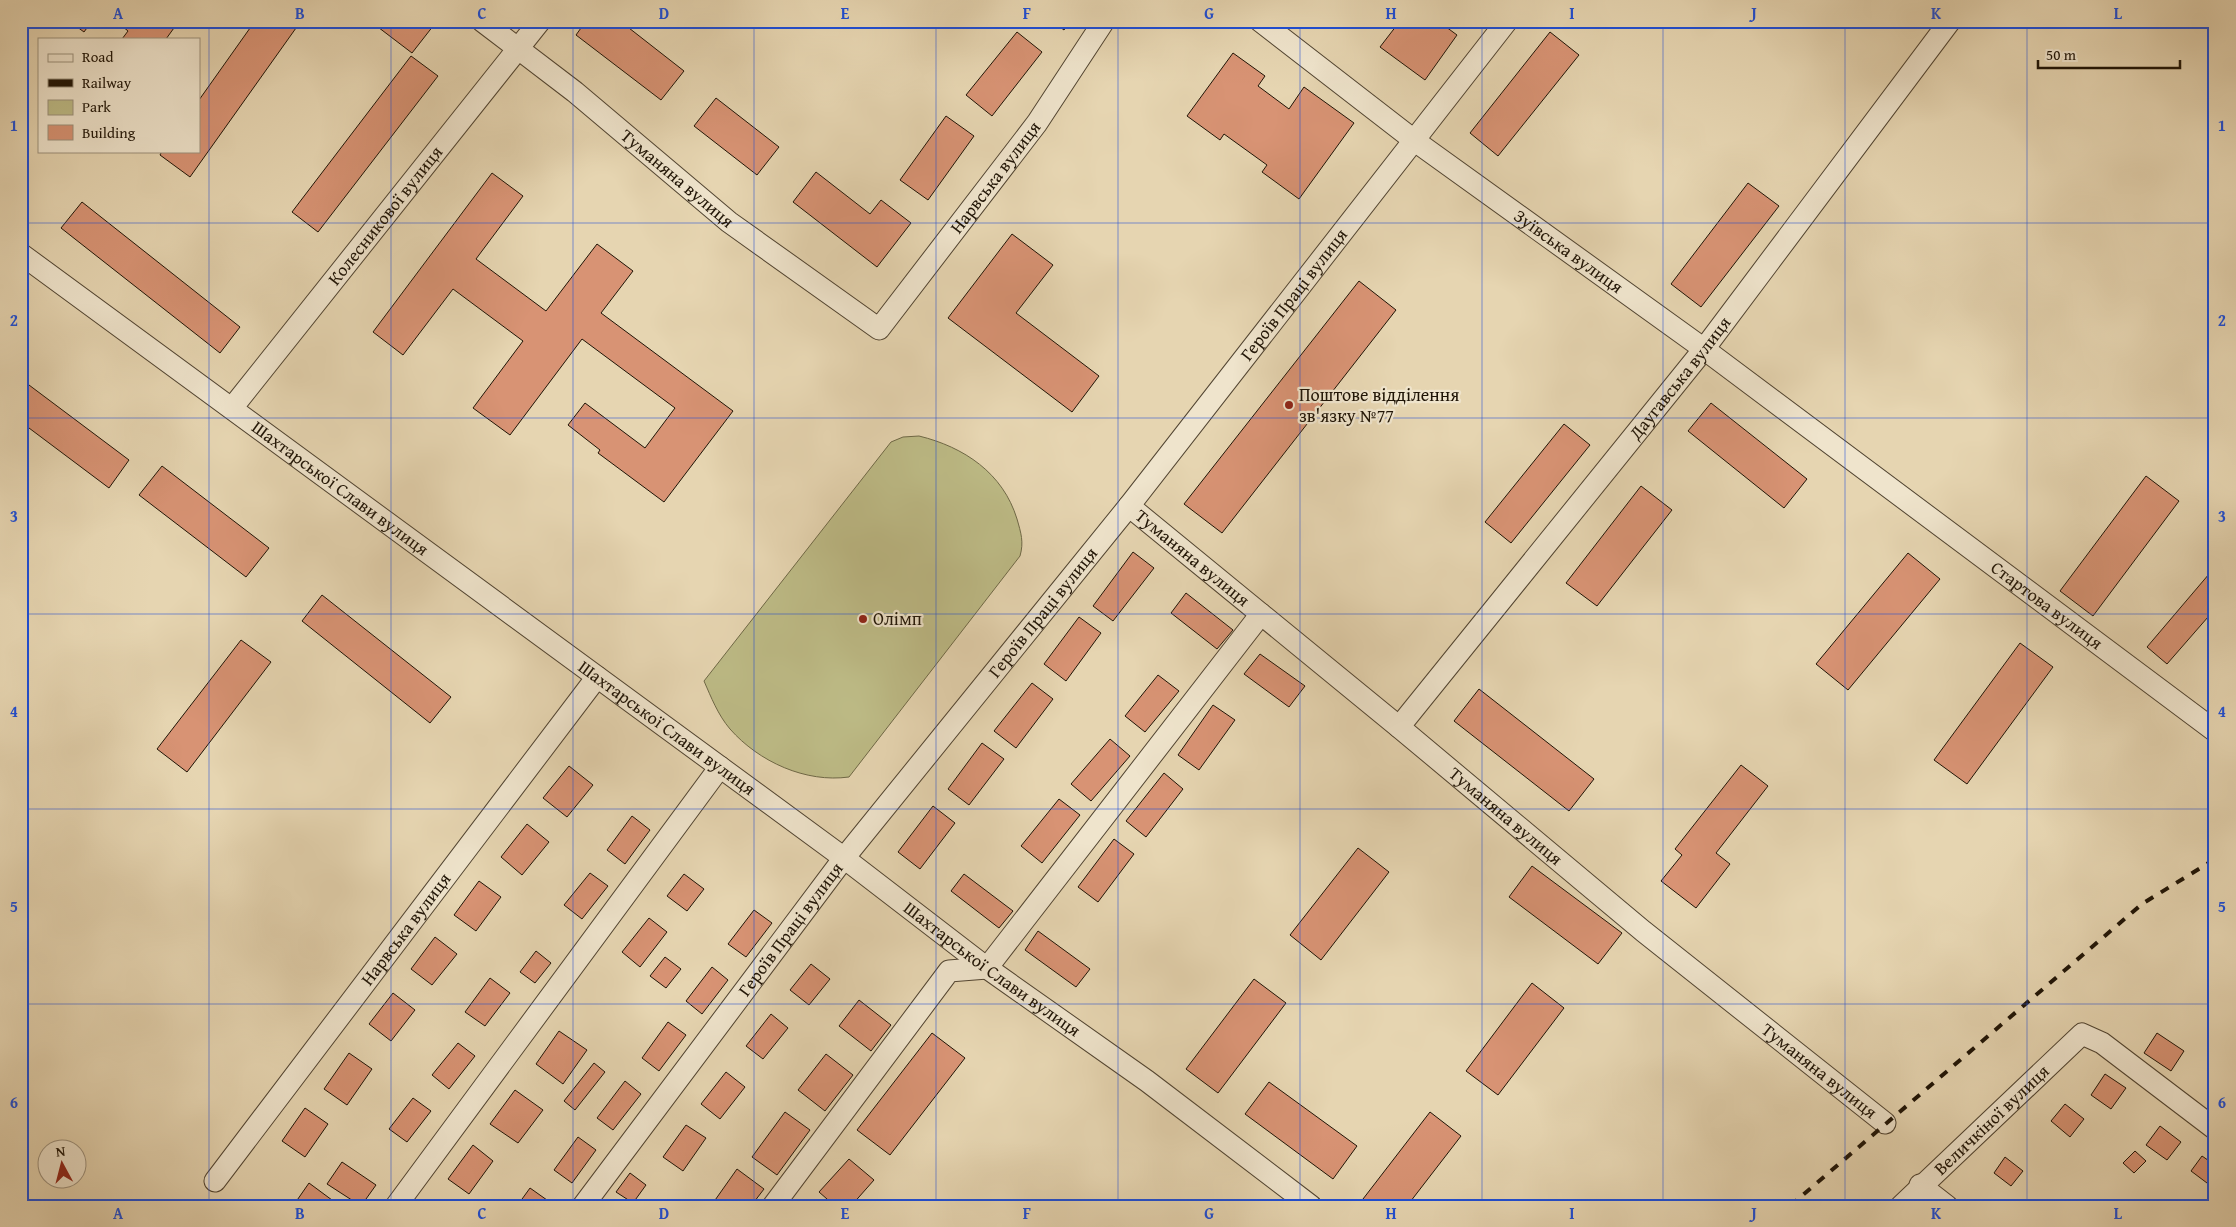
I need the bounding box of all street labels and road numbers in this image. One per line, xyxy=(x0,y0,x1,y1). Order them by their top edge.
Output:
street label: Нарвська вулиця xyxy=(943,115,1047,239)
street label: Туманяна вулиця xyxy=(615,122,740,234)
street label: Колесникової вулиця xyxy=(321,140,449,291)
street label: Зуївська вулиця xyxy=(1508,202,1629,300)
street label: Героїв Праці вулиця xyxy=(1233,222,1354,366)
street label: Даугавська вулиця xyxy=(1621,311,1737,446)
street label: Шахтарської Слави вулиця xyxy=(246,414,435,562)
street label: Туманяна вулиця xyxy=(1130,502,1256,613)
street label: Героїв Праці вулиця xyxy=(981,541,1104,683)
street label: Стартова вулиця xyxy=(1985,554,2109,656)
street label: Шахтарської Слави вулиця xyxy=(573,653,761,802)
street label: Туманяна вулиця xyxy=(1443,760,1569,871)
street label: Героїв Праці вулиця xyxy=(731,856,849,1002)
street label: Нарвська вулиця xyxy=(354,867,457,991)
street label: Шахтарської Слави вулиця xyxy=(898,895,1086,1043)
street label: Туманяна вулиця xyxy=(1756,1016,1883,1125)
street label: Величкіної вулиця xyxy=(1927,1058,2055,1181)

